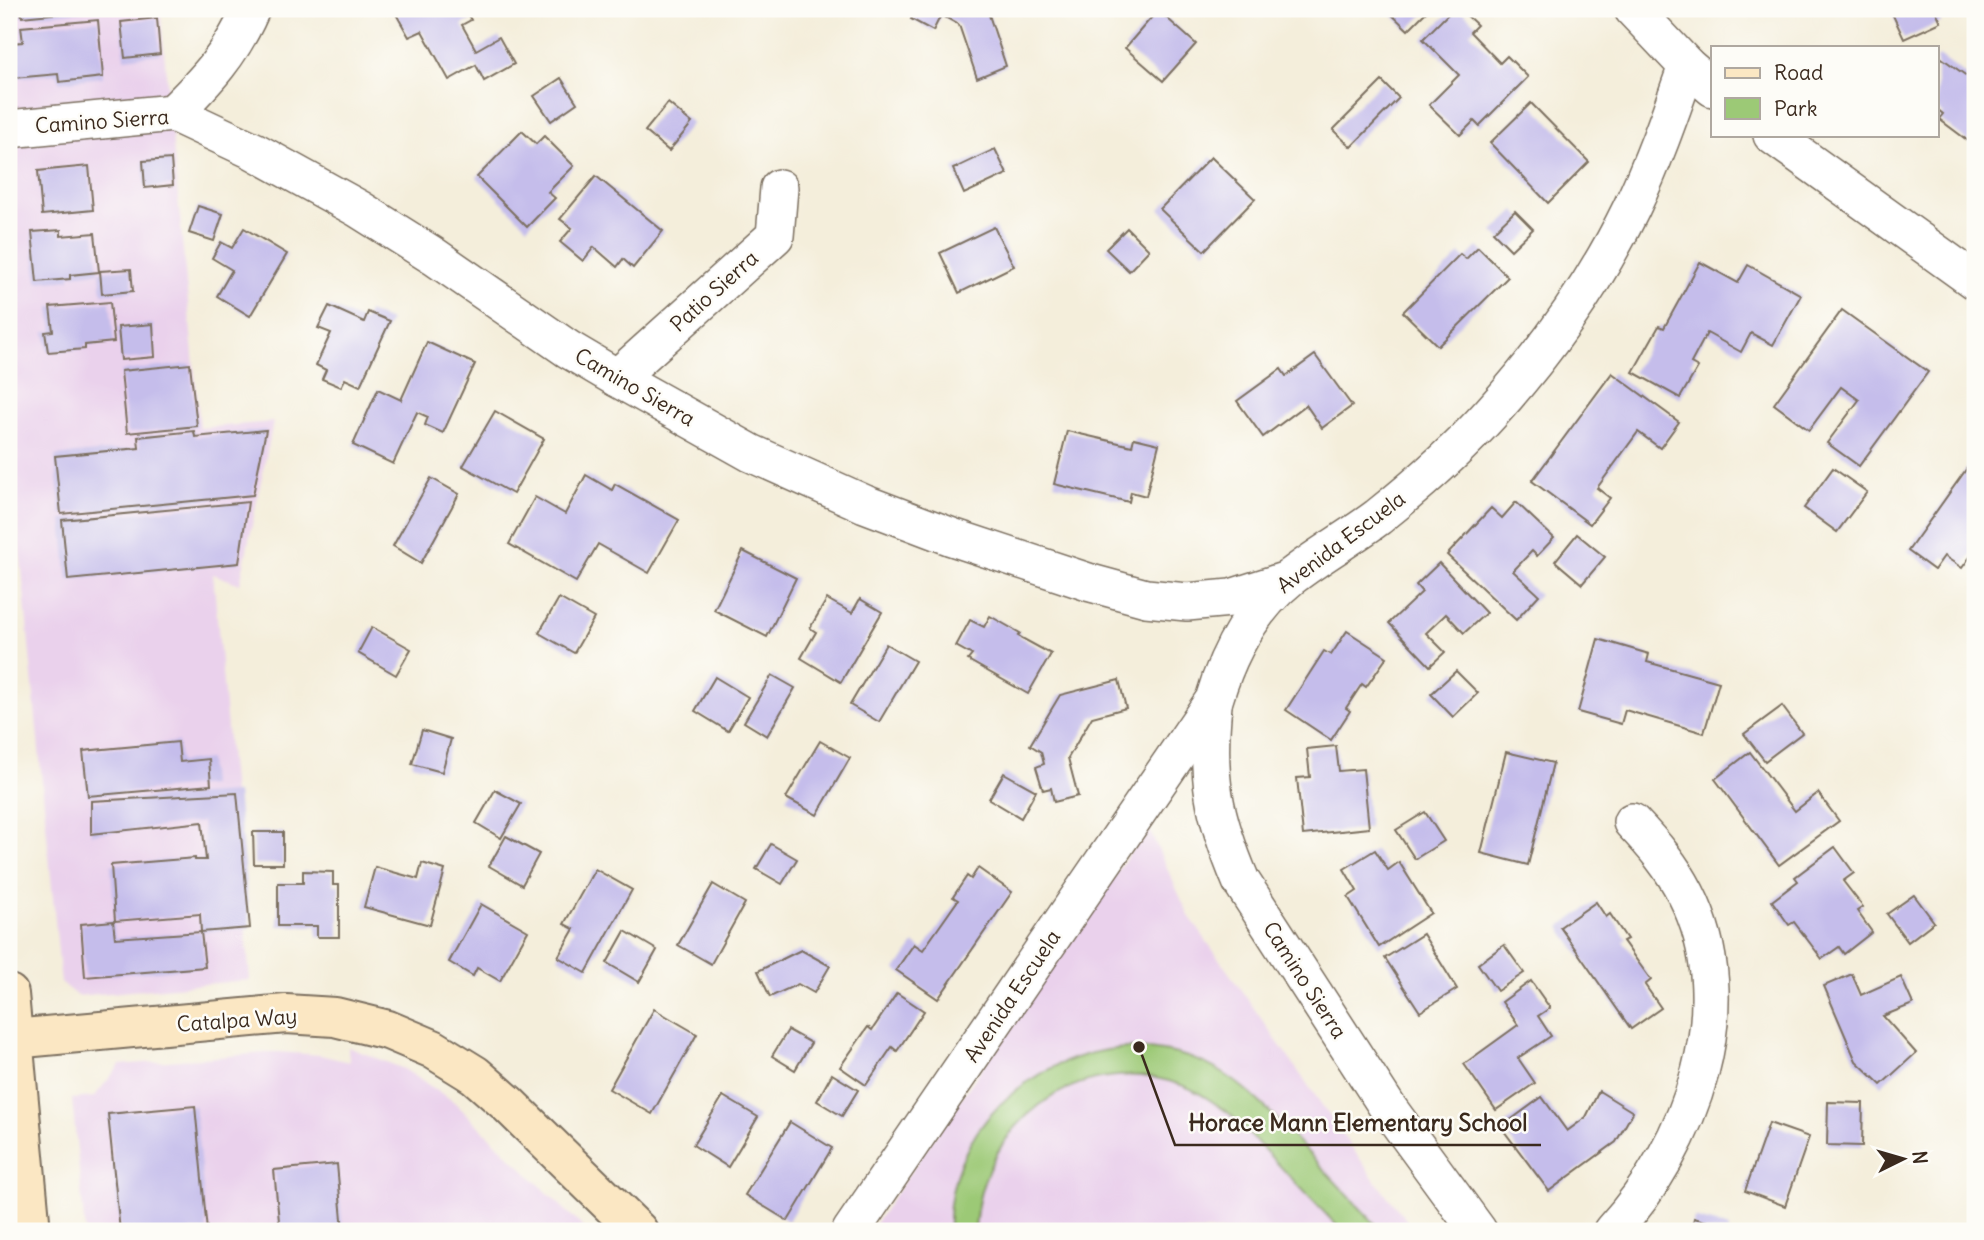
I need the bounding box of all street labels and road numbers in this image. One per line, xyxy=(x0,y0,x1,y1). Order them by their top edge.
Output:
street label: Camino Sierra xyxy=(34,103,170,139)
street label: Patio Sierra xyxy=(664,244,764,338)
street label: Camino Sierra xyxy=(570,342,700,432)
street label: Avenida Escuela xyxy=(1271,485,1411,599)
street label: Camino Sierra xyxy=(1257,916,1353,1044)
street label: Avenida Escuela xyxy=(958,925,1066,1067)
street label: Catalpa Way xyxy=(176,1002,298,1038)

